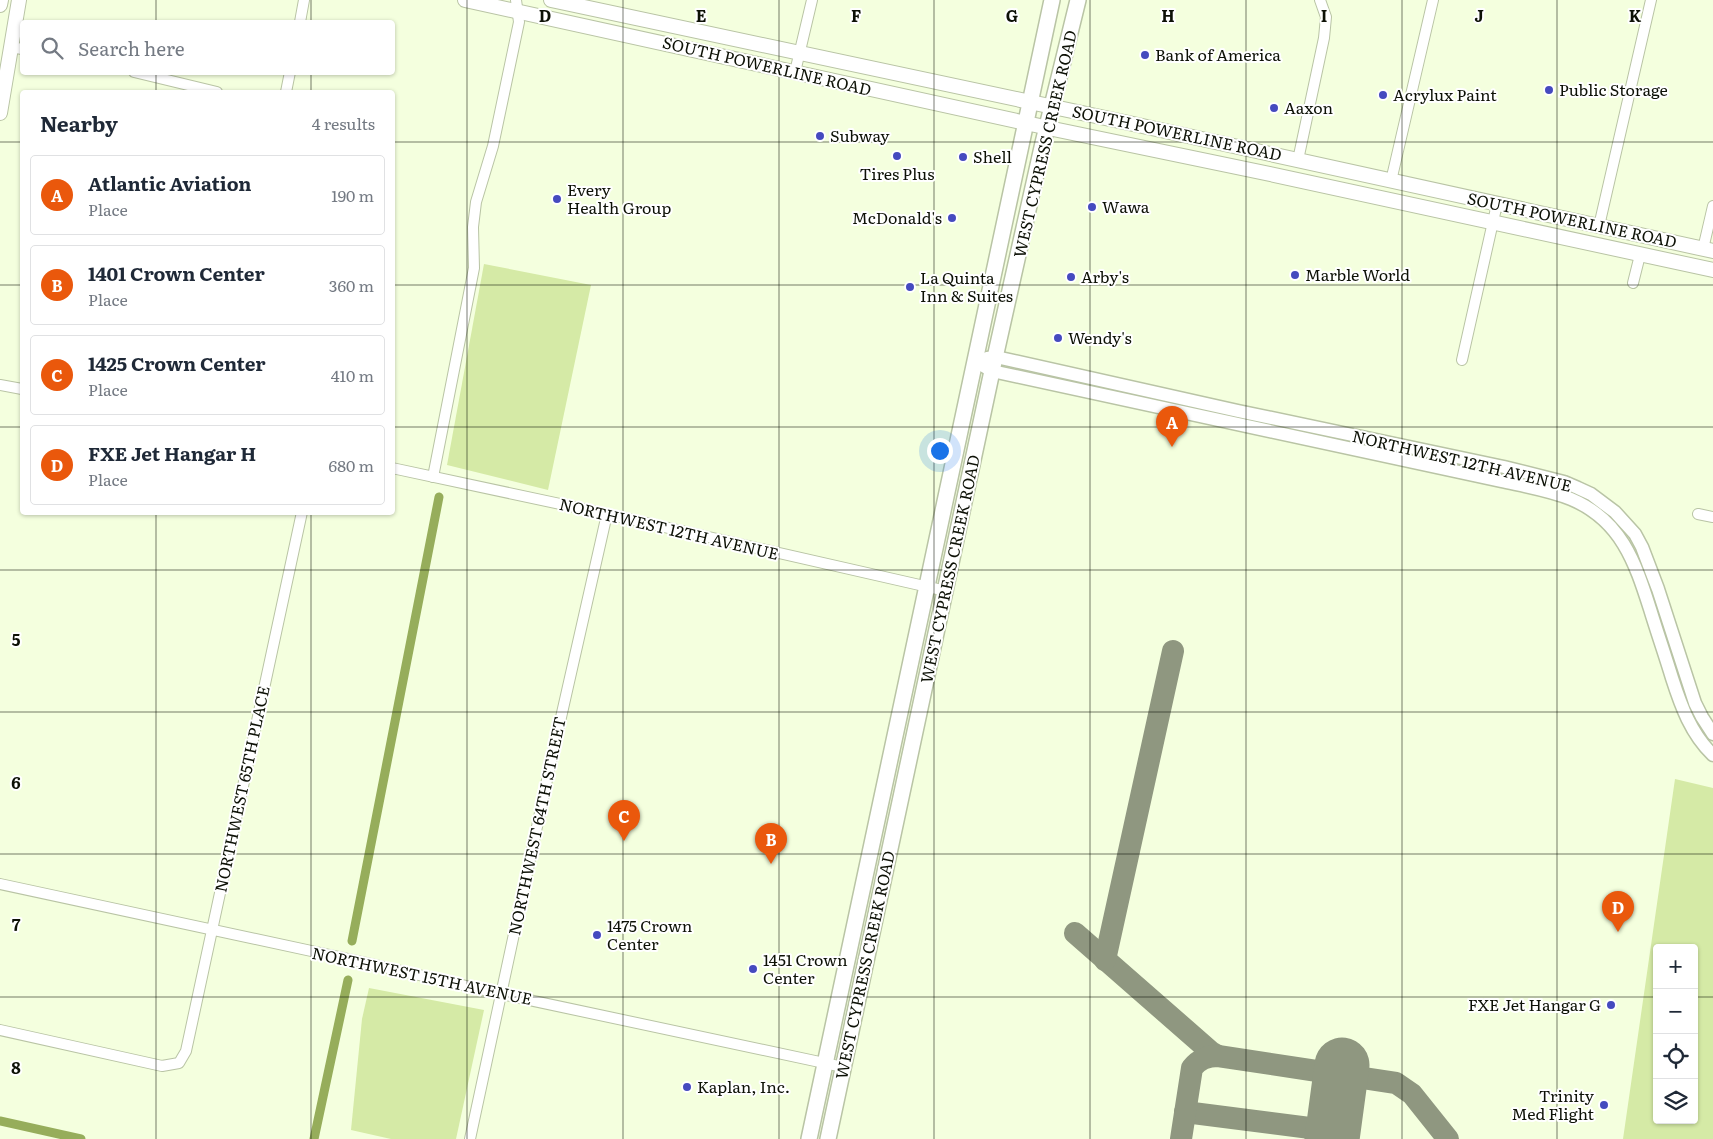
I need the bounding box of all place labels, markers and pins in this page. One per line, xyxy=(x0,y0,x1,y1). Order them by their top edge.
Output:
place label: Bank of America xyxy=(1155,42,1281,66)
marker: Bank of America xyxy=(1139,49,1151,61)
place label: Public Storage xyxy=(1559,77,1668,101)
place label: Acrylux Paint xyxy=(1393,82,1497,106)
marker: Public Storage xyxy=(1543,84,1555,96)
marker: Acrylux Paint xyxy=(1377,89,1389,101)
place label: Aaxon xyxy=(1284,95,1333,119)
marker: Aaxon xyxy=(1268,102,1280,114)
place label: Subway xyxy=(830,123,890,147)
marker: Subway xyxy=(814,130,826,142)
place label: Shell xyxy=(973,144,1012,168)
marker: Tires Plus xyxy=(891,150,903,162)
marker: Shell xyxy=(957,151,969,163)
place label: Tires Plus xyxy=(859,161,935,185)
place label: Every Health Group xyxy=(567,177,672,219)
marker: Every Health Group xyxy=(551,193,563,205)
place label: Wawa xyxy=(1102,194,1150,218)
marker: Wawa xyxy=(1086,201,1098,213)
place label: McDonald's xyxy=(852,205,942,229)
marker: McDonald's xyxy=(946,212,958,224)
place label: Marble World xyxy=(1305,262,1410,286)
place label: Arby's xyxy=(1081,264,1129,288)
place label: La Quinta Inn & Suites xyxy=(920,265,1013,307)
marker: Marble World xyxy=(1289,269,1301,281)
marker: Arby's xyxy=(1065,271,1077,283)
marker: La Quinta Inn & Suites xyxy=(904,281,916,293)
place label: Wendy's xyxy=(1068,325,1132,349)
marker: Wendy's xyxy=(1052,332,1064,344)
pin: A xyxy=(1156,406,1188,447)
pin: C xyxy=(608,800,640,841)
pin: B xyxy=(755,823,787,864)
pin: D xyxy=(1602,891,1634,932)
place label: 1475 Crown Center xyxy=(607,913,693,955)
marker: 1475 Crown Center xyxy=(591,929,603,941)
place label: 1451 Crown Center xyxy=(763,947,848,989)
marker: 1451 Crown Center xyxy=(747,963,759,975)
place label: FXE Jet Hangar G xyxy=(1468,992,1601,1016)
marker: FXE Jet Hangar G xyxy=(1605,999,1617,1011)
place label: Kaplan, Inc. xyxy=(697,1074,790,1098)
marker: Kaplan, Inc. xyxy=(681,1081,693,1093)
place label: Trinity Med Flight xyxy=(1511,1083,1595,1125)
marker: Trinity Med Flight xyxy=(1598,1099,1610,1111)

